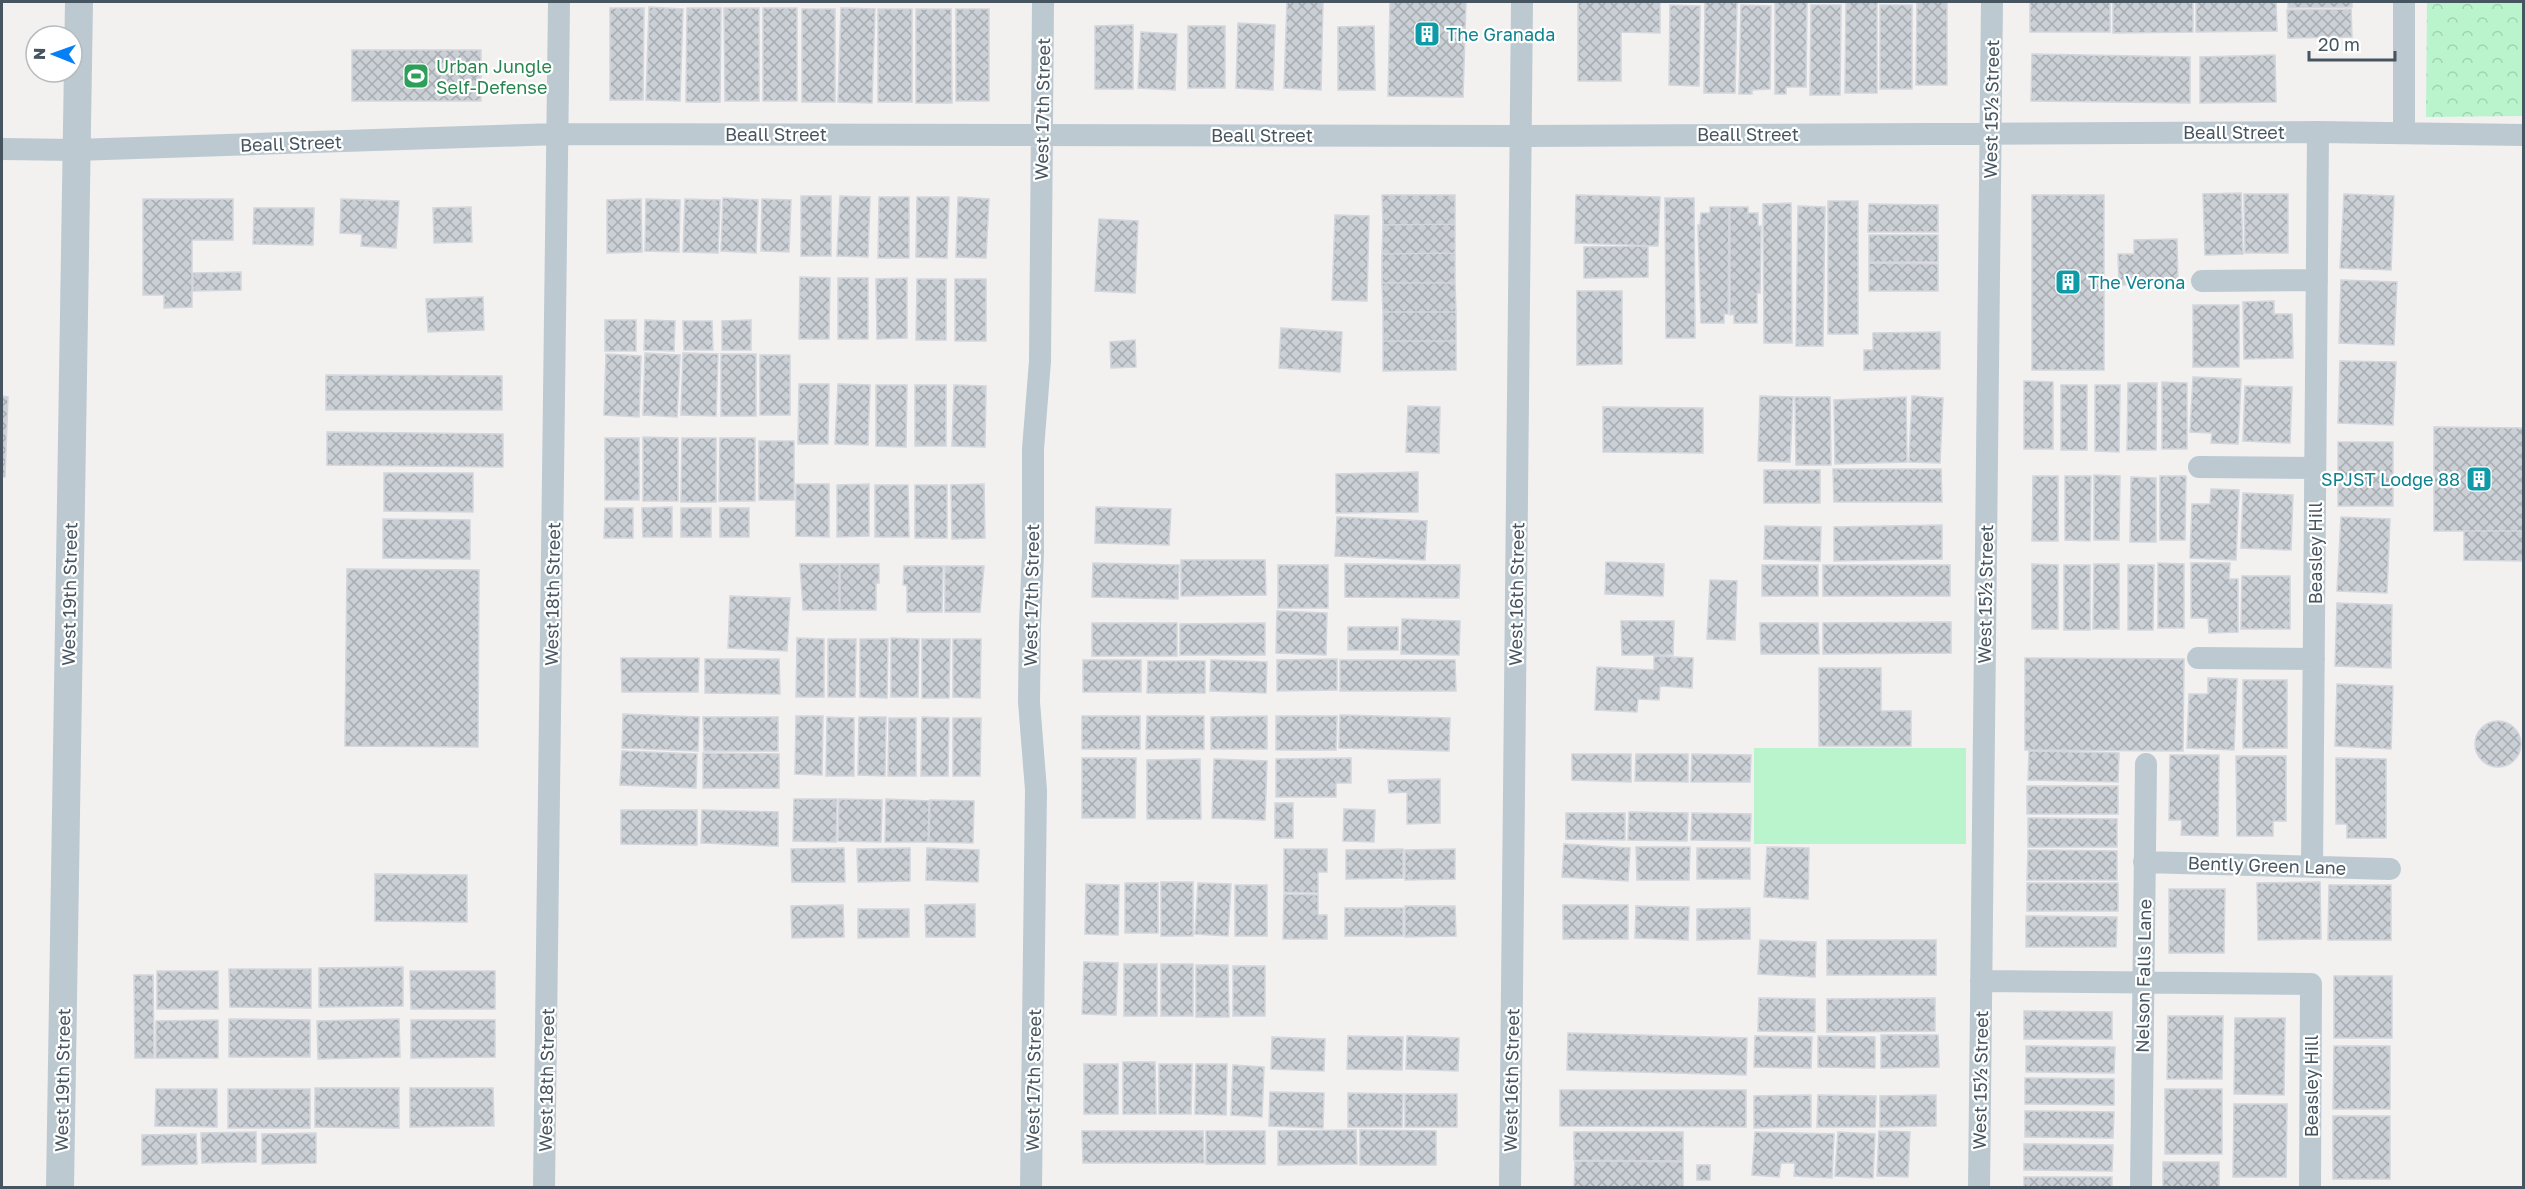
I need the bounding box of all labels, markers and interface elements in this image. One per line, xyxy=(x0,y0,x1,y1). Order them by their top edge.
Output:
building icon: The Granada xyxy=(1412,19,1442,49)
place label: The Granada xyxy=(1446,23,1555,45)
north arrow xyxy=(24,24,84,84)
scale bar xyxy=(2309,24,2394,62)
text: 20 m xyxy=(2318,33,2360,55)
street label: West 17th Street xyxy=(1030,38,1054,180)
street label: West 15½ Street xyxy=(1979,39,2003,179)
text: N xyxy=(29,47,49,60)
place label: Urban Jungle Self-Defense xyxy=(436,55,552,98)
sports icon: Urban Jungle Self-Defense xyxy=(401,61,431,91)
street label: Beall Street xyxy=(2183,121,2285,143)
street label: Beall Street xyxy=(725,123,827,145)
street label: Beall Street xyxy=(1697,123,1799,145)
street label: Beall Street xyxy=(1211,124,1313,146)
street label: Beall Street xyxy=(240,130,342,156)
building icon: The Verona xyxy=(2053,267,2083,297)
place label: The Verona xyxy=(2088,271,2185,293)
building icon: SPJST Lodge 88 xyxy=(2464,464,2494,494)
place label: SPJST Lodge 88 xyxy=(2321,468,2460,490)
street label: Beasley Hill xyxy=(2304,502,2326,604)
street label: West 19th Street xyxy=(57,522,81,666)
street label: West 18th Street xyxy=(540,522,564,666)
street label: West 16th Street xyxy=(1504,522,1528,666)
street label: West 17th Street xyxy=(1019,524,1043,666)
street label: West 15½ Street xyxy=(1973,524,1997,664)
street label: Bently Green Lane xyxy=(2187,851,2347,879)
street label: Nelson Falls Lane xyxy=(2131,899,2155,1053)
street label: West 19th Street xyxy=(50,1008,74,1152)
street label: West 18th Street xyxy=(534,1008,558,1152)
street label: West 16th Street xyxy=(1499,1008,1523,1152)
street label: West 17th Street xyxy=(1021,1009,1045,1151)
street label: West 15½ Street xyxy=(1968,1010,1992,1150)
street label: Beasley Hill xyxy=(2300,1035,2322,1137)

